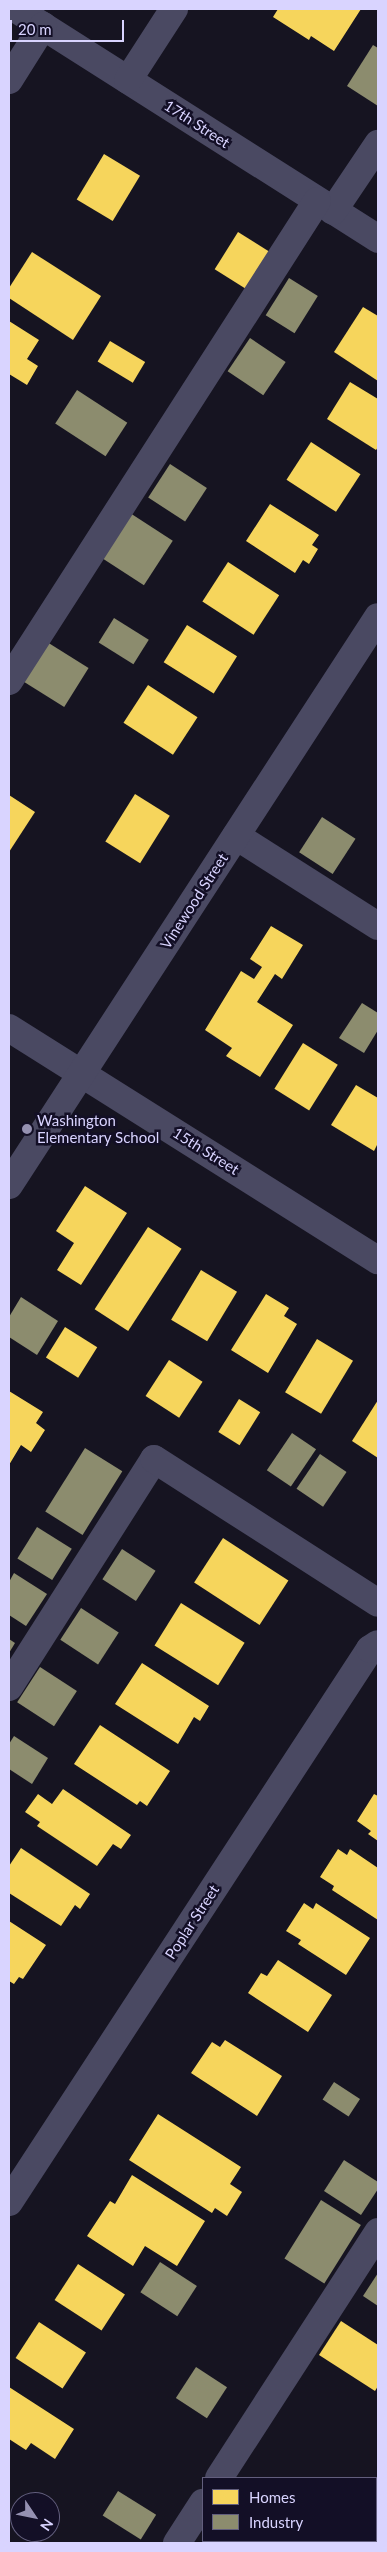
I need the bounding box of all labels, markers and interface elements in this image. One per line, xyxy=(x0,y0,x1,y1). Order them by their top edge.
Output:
scale bar xyxy=(12,10,126,42)
text: 20 m xyxy=(18,20,52,38)
street label: 17th Street xyxy=(161,96,233,152)
street label: Vinewood Street xyxy=(156,850,232,952)
place label: Washington Elementary School xyxy=(37,1111,160,1146)
marker: Washington Elementary School xyxy=(21,1123,33,1135)
street label: 15th Street xyxy=(170,1124,242,1178)
street label: Poplar Street xyxy=(161,1881,223,1963)
legend xyxy=(202,2477,377,2542)
text: Homes xyxy=(249,2488,295,2506)
north arrow xyxy=(10,2492,60,2542)
text: Industry xyxy=(249,2513,303,2531)
text: N xyxy=(37,2516,57,2534)

